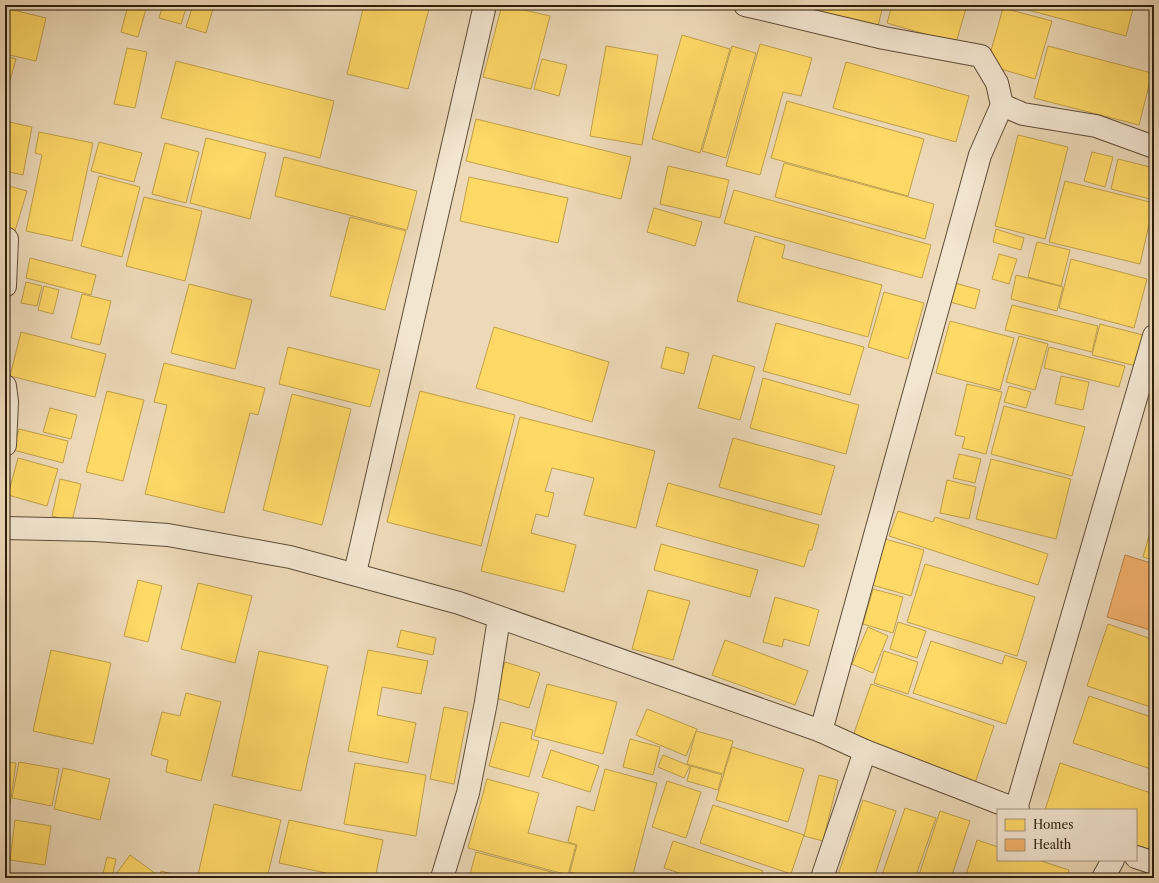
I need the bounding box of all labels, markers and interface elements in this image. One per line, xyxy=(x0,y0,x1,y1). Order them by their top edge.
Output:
legend xyxy=(997,809,1137,861)
text: Homes xyxy=(1033,817,1073,832)
text: Health xyxy=(1033,837,1072,852)

